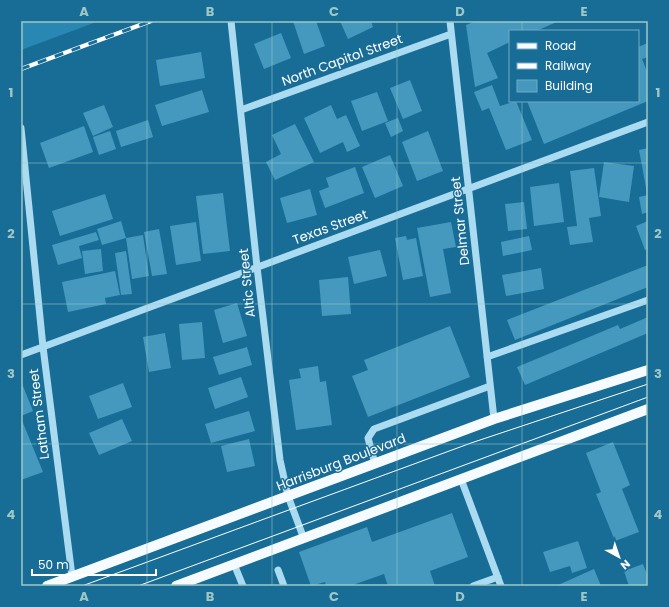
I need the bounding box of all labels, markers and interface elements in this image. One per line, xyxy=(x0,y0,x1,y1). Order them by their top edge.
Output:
text: A xyxy=(79,2,89,21)
text: B xyxy=(206,2,215,21)
text: C xyxy=(329,2,339,21)
text: D xyxy=(455,2,465,21)
text: E xyxy=(580,2,588,21)
street label: North Capitol Street xyxy=(279,29,405,91)
legend xyxy=(509,30,639,102)
text: Road xyxy=(545,37,576,54)
text: Railway xyxy=(545,57,591,74)
text: Building xyxy=(545,77,593,94)
text: 1 xyxy=(9,83,13,102)
text: 1 xyxy=(656,83,660,102)
street label: Delmar Street xyxy=(446,175,474,266)
street label: Texas Street xyxy=(290,205,370,249)
text: 2 xyxy=(7,224,15,243)
text: 2 xyxy=(654,224,662,243)
street label: Altic Street xyxy=(234,247,260,318)
text: 3 xyxy=(7,364,15,383)
text: 3 xyxy=(654,364,662,383)
street label: Latham Street xyxy=(24,367,54,460)
street label: Harrisburg Boulevard xyxy=(274,429,408,495)
text: 4 xyxy=(7,505,16,524)
text: 4 xyxy=(654,505,663,524)
north arrow xyxy=(599,537,639,577)
scale bar xyxy=(32,551,156,577)
text: 50 m xyxy=(38,556,69,573)
text: N xyxy=(617,556,634,573)
text: A xyxy=(79,587,89,606)
text: B xyxy=(206,587,215,606)
text: C xyxy=(329,587,339,606)
text: D xyxy=(455,587,465,606)
text: E xyxy=(580,587,588,606)

